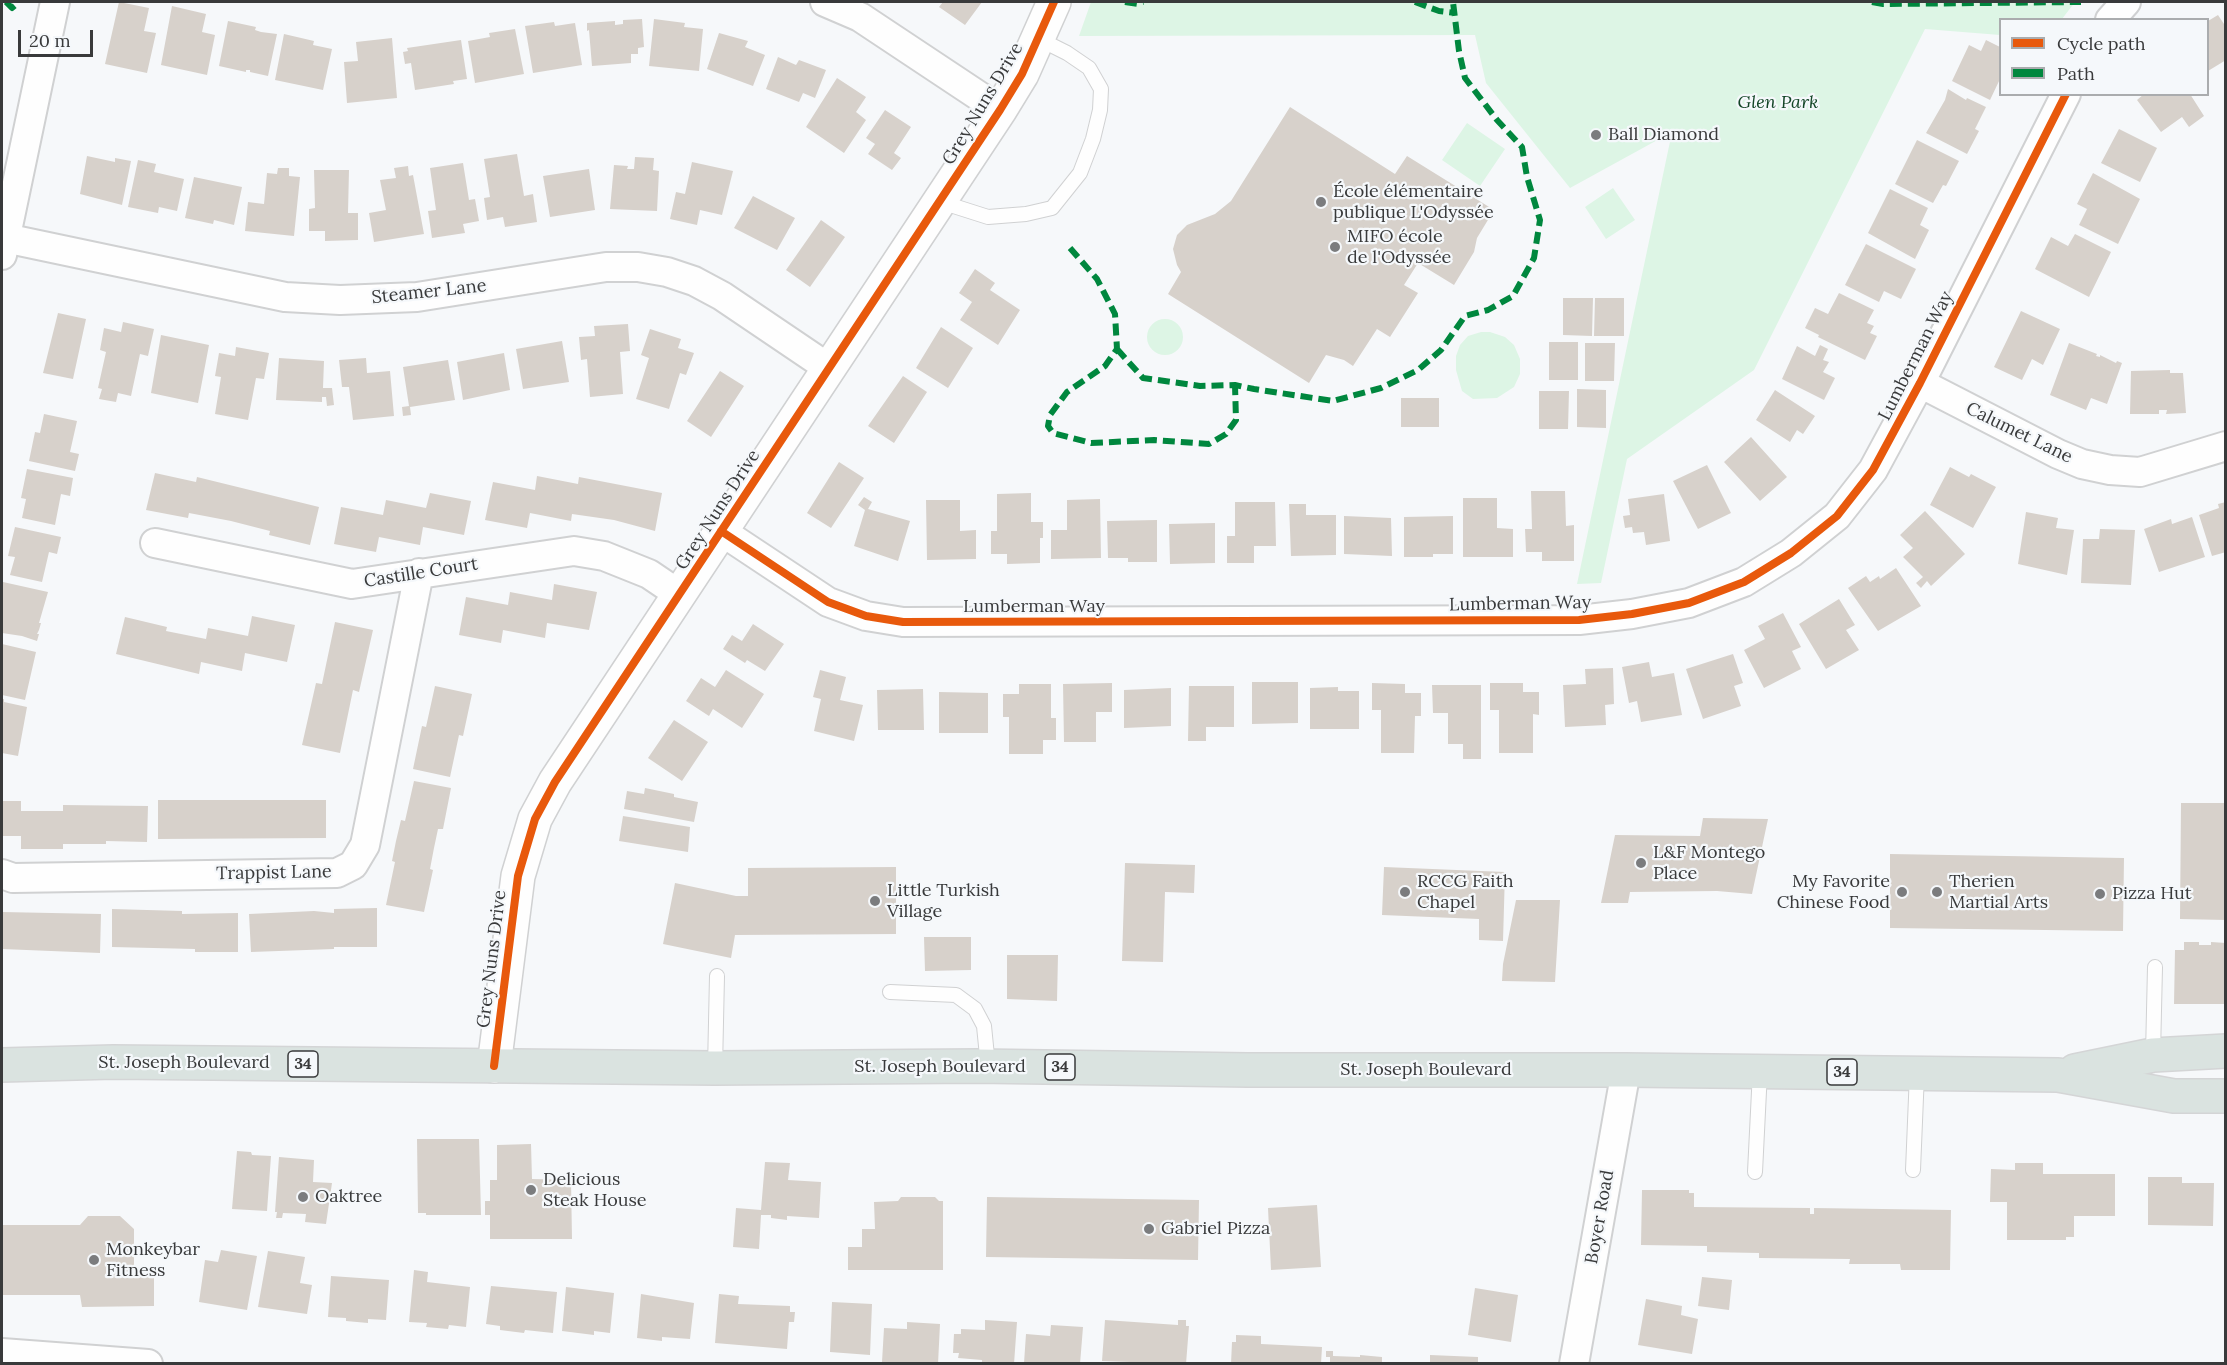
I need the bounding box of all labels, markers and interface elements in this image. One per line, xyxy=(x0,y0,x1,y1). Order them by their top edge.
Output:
scale bar xyxy=(21,18,96,56)
legend xyxy=(1999,18,2209,96)
text: 20 m xyxy=(29,29,71,52)
text: Cycle path xyxy=(2057,32,2146,55)
street label: Grey Nuns Drive xyxy=(938,39,1028,169)
text: Path xyxy=(2057,62,2095,85)
park label: Glen Park xyxy=(1738,92,1818,114)
place label: Ball Diamond xyxy=(1608,124,1719,146)
marker: Ball Diamond xyxy=(1589,128,1603,142)
place label: École élémentaire publique L'Odyssée xyxy=(1333,181,1494,224)
marker: École élémentaire publique L'Odyssée xyxy=(1314,195,1328,209)
place label: MIFO école de l'Odyssée xyxy=(1347,226,1451,268)
marker: MIFO école de l'Odyssée xyxy=(1328,240,1342,254)
street label: Steamer Lane xyxy=(371,275,487,309)
street label: Lumberman Way xyxy=(1874,288,1958,424)
street label: Calumet Lane xyxy=(1962,398,2076,468)
street label: Grey Nuns Drive xyxy=(671,446,765,574)
street label: Castille Court xyxy=(362,553,480,593)
street label: Lumberman Way xyxy=(1449,592,1591,616)
street label: Lumberman Way xyxy=(963,596,1105,618)
place label: L&F Montego Place xyxy=(1653,842,1765,884)
marker: L&F Montego Place xyxy=(1634,856,1648,870)
street label: Trappist Lane xyxy=(216,861,332,885)
place label: RCCG Faith Chapel xyxy=(1417,871,1513,914)
place label: My Favorite Chinese Food xyxy=(1777,871,1890,914)
place label: Therien Martial Arts xyxy=(1949,871,2048,914)
place label: Little Turkish Village xyxy=(887,880,1000,922)
place label: Pizza Hut xyxy=(2112,883,2192,905)
marker: RCCG Faith Chapel xyxy=(1398,885,1412,899)
marker: My Favorite Chinese Food xyxy=(1895,885,1909,899)
marker: Therien Martial Arts xyxy=(1930,885,1944,899)
marker: Pizza Hut xyxy=(2093,887,2107,901)
street label: Grey Nuns Drive xyxy=(473,889,511,1029)
marker: Little Turkish Village xyxy=(868,894,882,908)
road number: 34 xyxy=(288,1051,318,1077)
street label: St. Joseph Boulevard xyxy=(98,1052,270,1074)
road number: 34 xyxy=(1045,1054,1075,1080)
street label: St. Joseph Boulevard xyxy=(854,1056,1026,1078)
street label: St. Joseph Boulevard xyxy=(1340,1059,1512,1081)
road number: 34 xyxy=(1827,1059,1857,1085)
street label: Boyer Road xyxy=(1581,1168,1619,1266)
place label: Delicious Steak House xyxy=(543,1169,647,1212)
marker: Delicious Steak House xyxy=(524,1183,538,1197)
place label: Oaktree xyxy=(315,1186,382,1208)
marker: Oaktree xyxy=(296,1190,310,1204)
place label: Gabriel Pizza xyxy=(1161,1218,1270,1240)
marker: Gabriel Pizza xyxy=(1142,1222,1156,1236)
place label: Monkeybar Fitness xyxy=(106,1239,200,1282)
marker: Monkeybar Fitness xyxy=(87,1253,101,1267)

